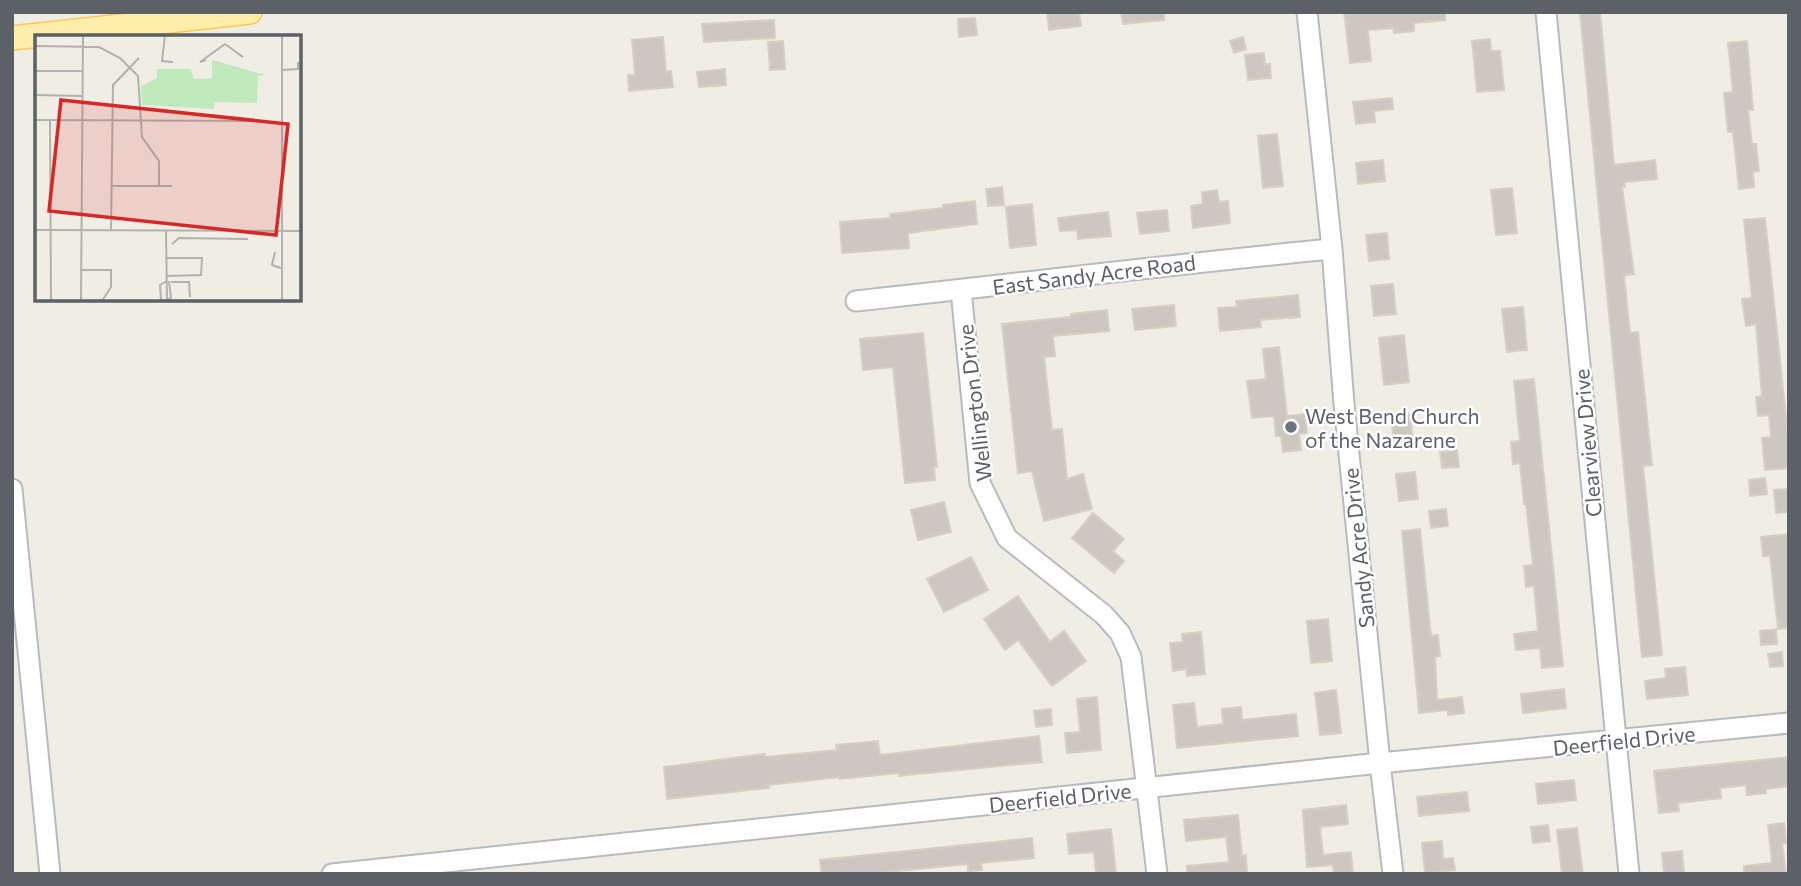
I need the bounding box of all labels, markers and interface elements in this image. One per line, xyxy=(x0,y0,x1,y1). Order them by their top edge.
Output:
inset map xyxy=(35,35,301,301)
street label: East Sandy Acre Road xyxy=(991,249,1197,299)
street label: Wellington Drive xyxy=(952,323,996,483)
street label: Clearview Drive xyxy=(1568,368,1606,518)
place label: West Bend Church of the Nazarene xyxy=(1305,403,1480,452)
marker: West Bend Church of the Nazarene xyxy=(1283,419,1299,435)
street label: Sandy Acre Drive xyxy=(1337,467,1379,629)
street label: Deerfield Drive xyxy=(1552,720,1696,760)
street label: Deerfield Drive xyxy=(988,777,1132,817)

